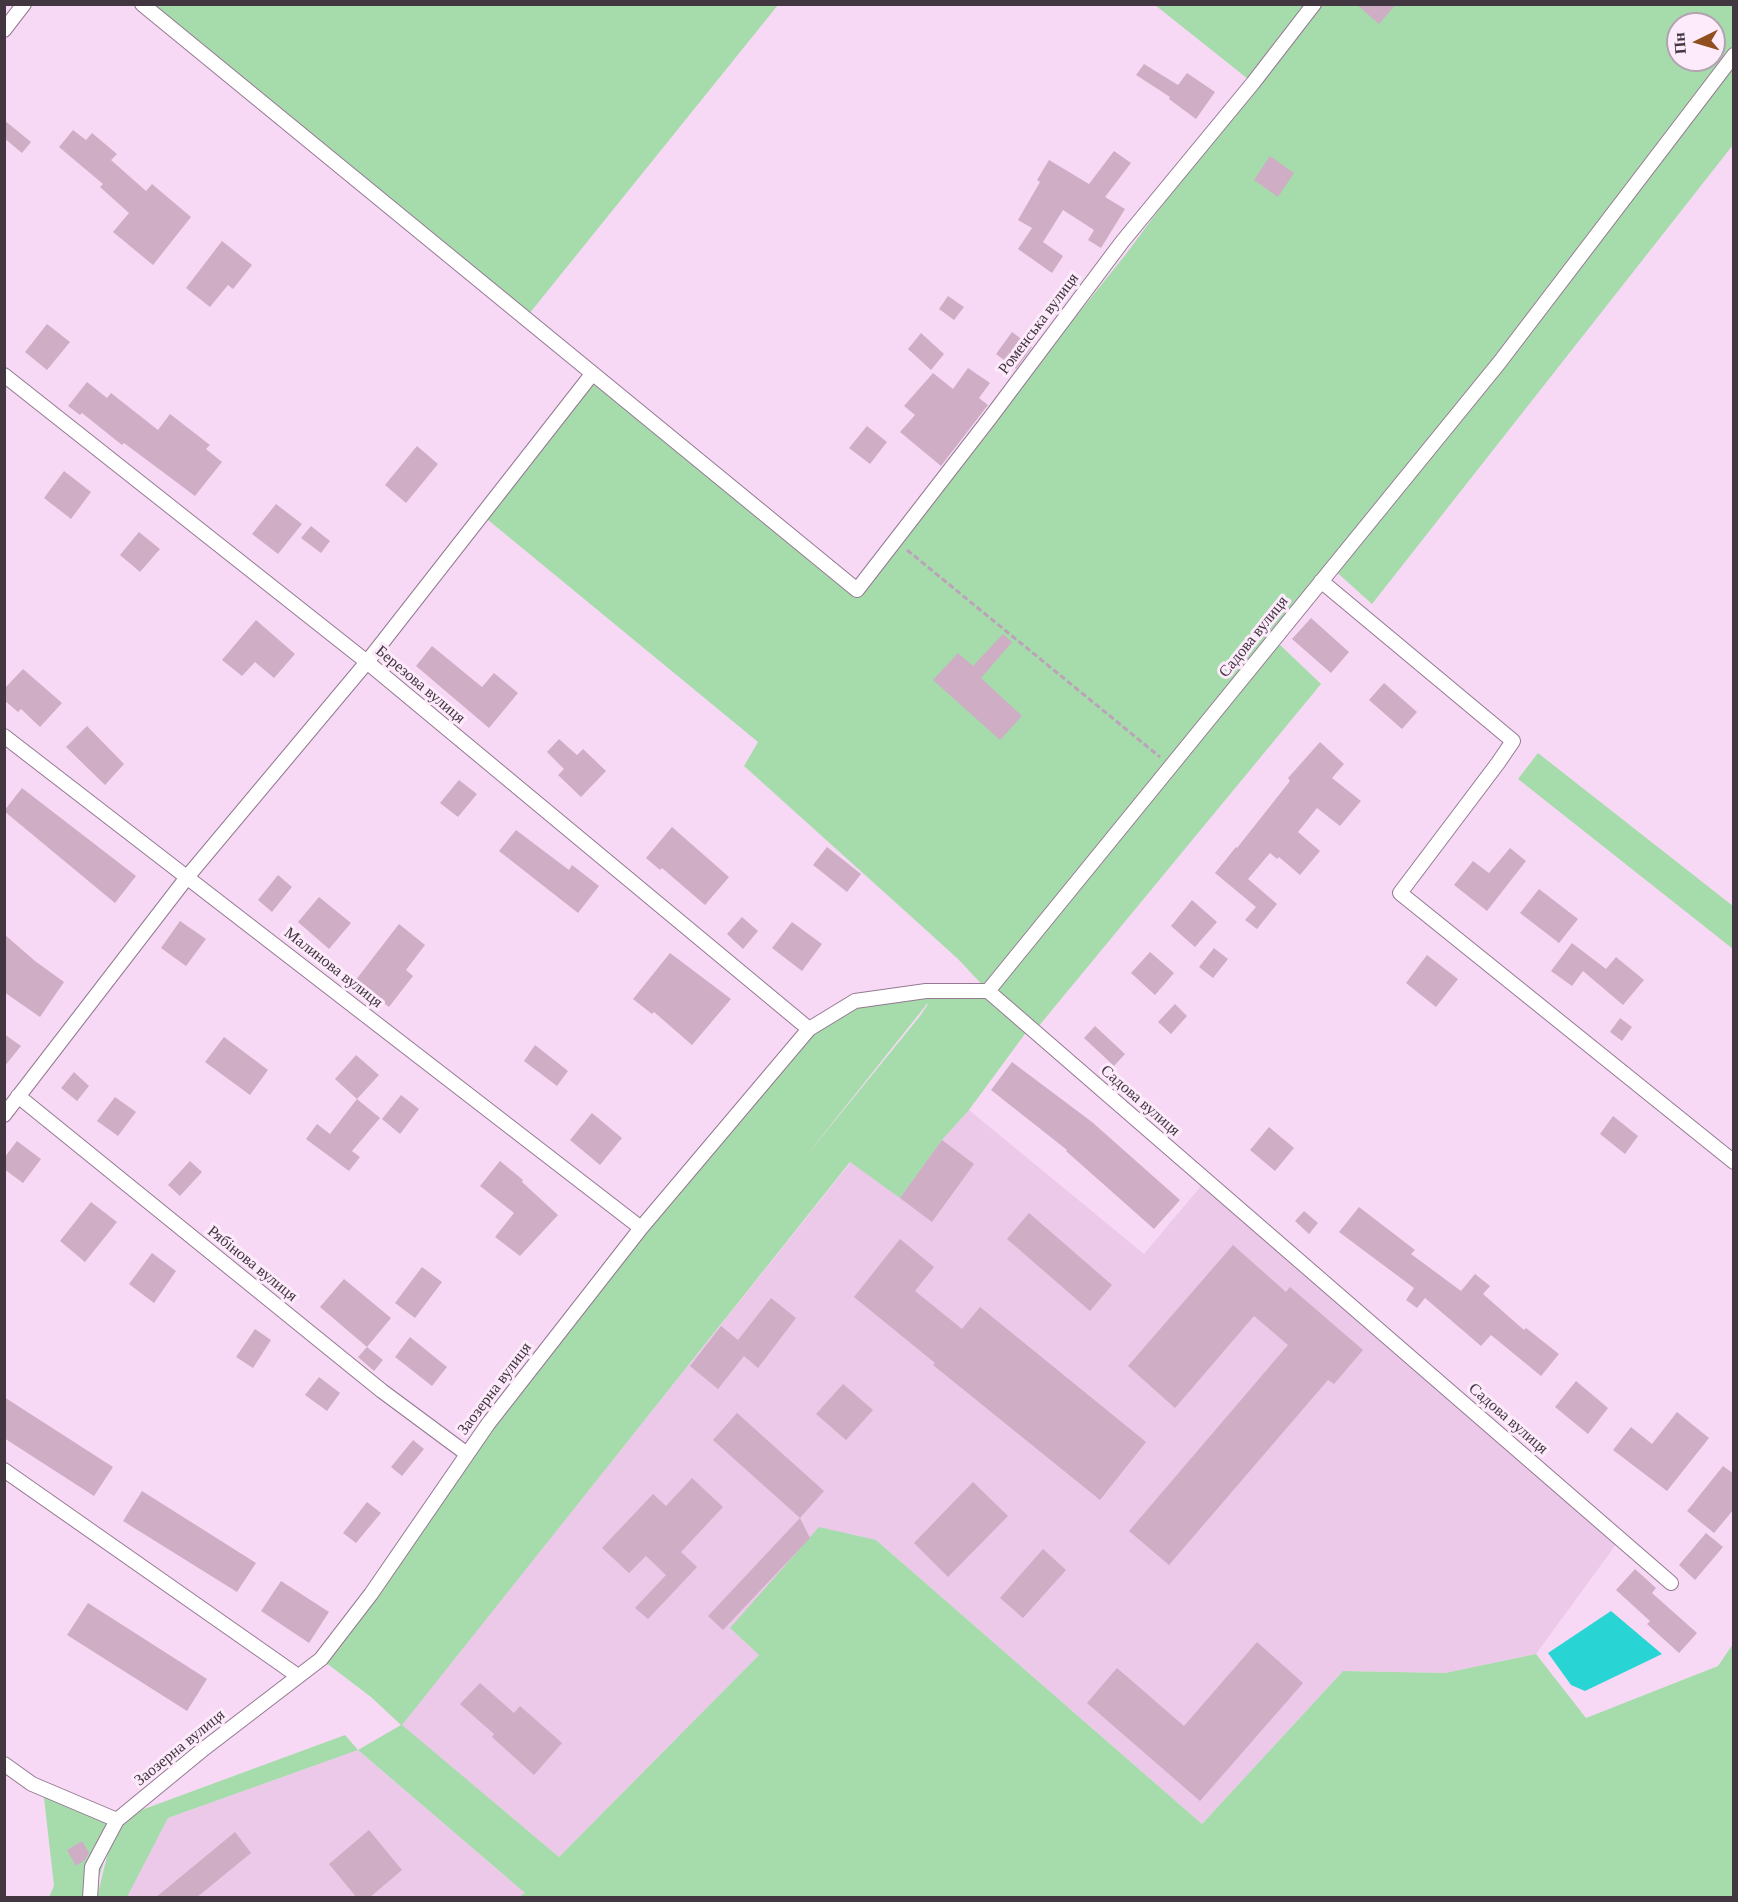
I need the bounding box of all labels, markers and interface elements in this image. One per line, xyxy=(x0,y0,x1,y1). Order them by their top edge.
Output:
north arrow xyxy=(1666,12,1726,72)
text: Пн xyxy=(1670,32,1689,55)
street label: Роменська вулиця xyxy=(995,270,1083,378)
street label: Садова вулиця xyxy=(1215,592,1293,682)
street label: Березова вулиця xyxy=(371,642,469,728)
street label: Малинова вулиця xyxy=(280,924,386,1012)
street label: Садова вулиця xyxy=(1096,1061,1184,1141)
street label: Рябінова вулиця xyxy=(203,1222,301,1306)
street label: Заозерна вулиця xyxy=(454,1339,536,1439)
street label: Садова вулиця xyxy=(1464,1379,1552,1459)
street label: Заозерна вулиця xyxy=(131,1706,229,1790)

